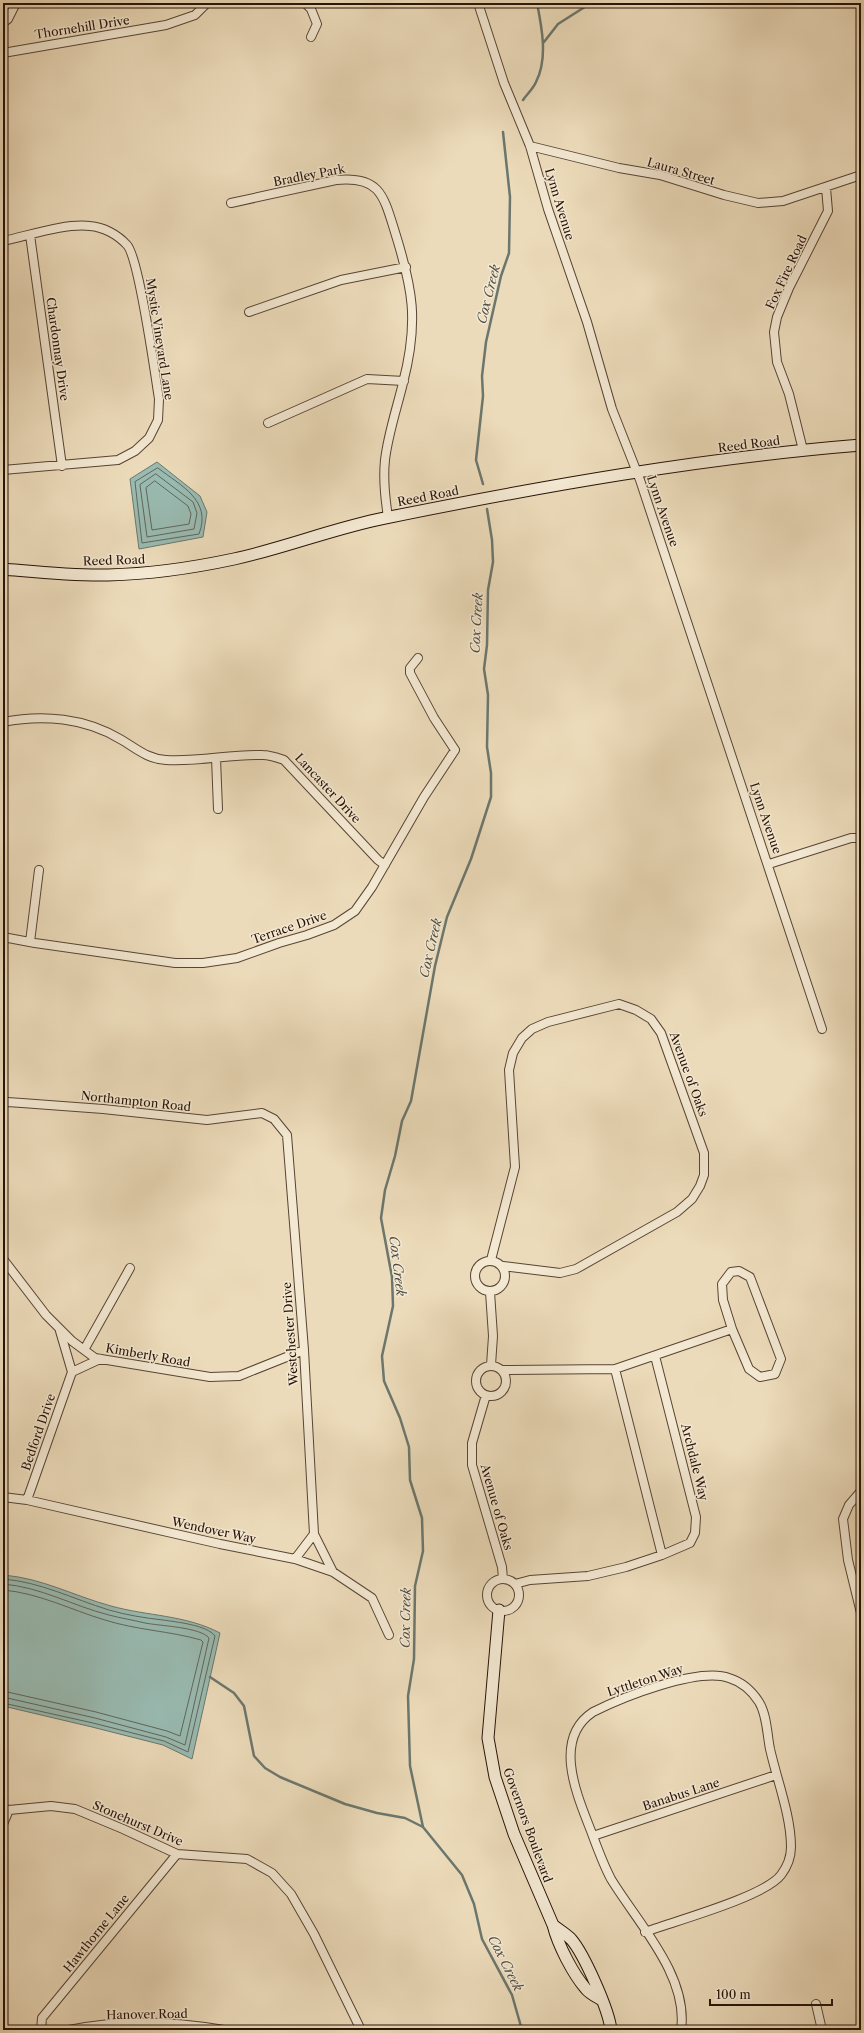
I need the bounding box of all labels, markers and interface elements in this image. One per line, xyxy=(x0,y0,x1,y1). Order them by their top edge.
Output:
street label: Thornehill Drive xyxy=(34,12,131,42)
street label: Laura Street xyxy=(645,154,717,188)
street label: Bradley Park xyxy=(272,161,347,189)
street label: Lynn Avenue xyxy=(542,166,578,242)
street label: Fox Fire Road xyxy=(762,232,810,312)
water label: Cox Creek xyxy=(473,262,503,325)
street label: Mystic Vineyard Lane xyxy=(143,277,177,401)
street label: Chardonnay Drive xyxy=(43,296,73,402)
street label: Reed Road xyxy=(717,433,782,455)
street label: Lynn Avenue xyxy=(644,473,682,549)
street label: Reed Road xyxy=(396,483,461,509)
street label: Reed Road xyxy=(83,551,146,569)
water label: Cox Creek xyxy=(466,592,486,654)
street label: Lancaster Drive xyxy=(292,750,364,826)
street label: Lynn Avenue xyxy=(747,780,785,856)
street label: Terrace Drive xyxy=(250,907,329,947)
water label: Cox Creek xyxy=(415,916,445,979)
street label: Avenue of Oaks xyxy=(666,1029,711,1118)
street label: Northampton Road xyxy=(80,1088,192,1114)
water label: Cox Creek xyxy=(386,1235,410,1297)
street label: Westchester Drive xyxy=(279,1281,301,1387)
street label: Kimberly Road xyxy=(104,1340,192,1370)
street label: Bedford Drive xyxy=(18,1391,58,1472)
street label: Archdale Way xyxy=(678,1421,712,1502)
street label: Avenue of Oaks xyxy=(477,1461,516,1552)
street label: Wendover Way xyxy=(169,1514,258,1546)
water label: Cox Creek xyxy=(396,1587,414,1648)
street label: Lyttleton Way xyxy=(605,1661,685,1699)
street label: Governors Boulevard xyxy=(500,1766,556,1885)
street label: Banabus Lane xyxy=(641,1774,722,1814)
street label: Stonehurst Drive xyxy=(91,1797,186,1849)
street label: Hawthorne Lane xyxy=(60,1891,132,1975)
water label: Cox Creek xyxy=(485,1932,527,1994)
scale bar xyxy=(710,1981,832,2007)
text: 100 m xyxy=(716,1987,751,2002)
street label: Hanover Road xyxy=(106,2006,189,2022)

